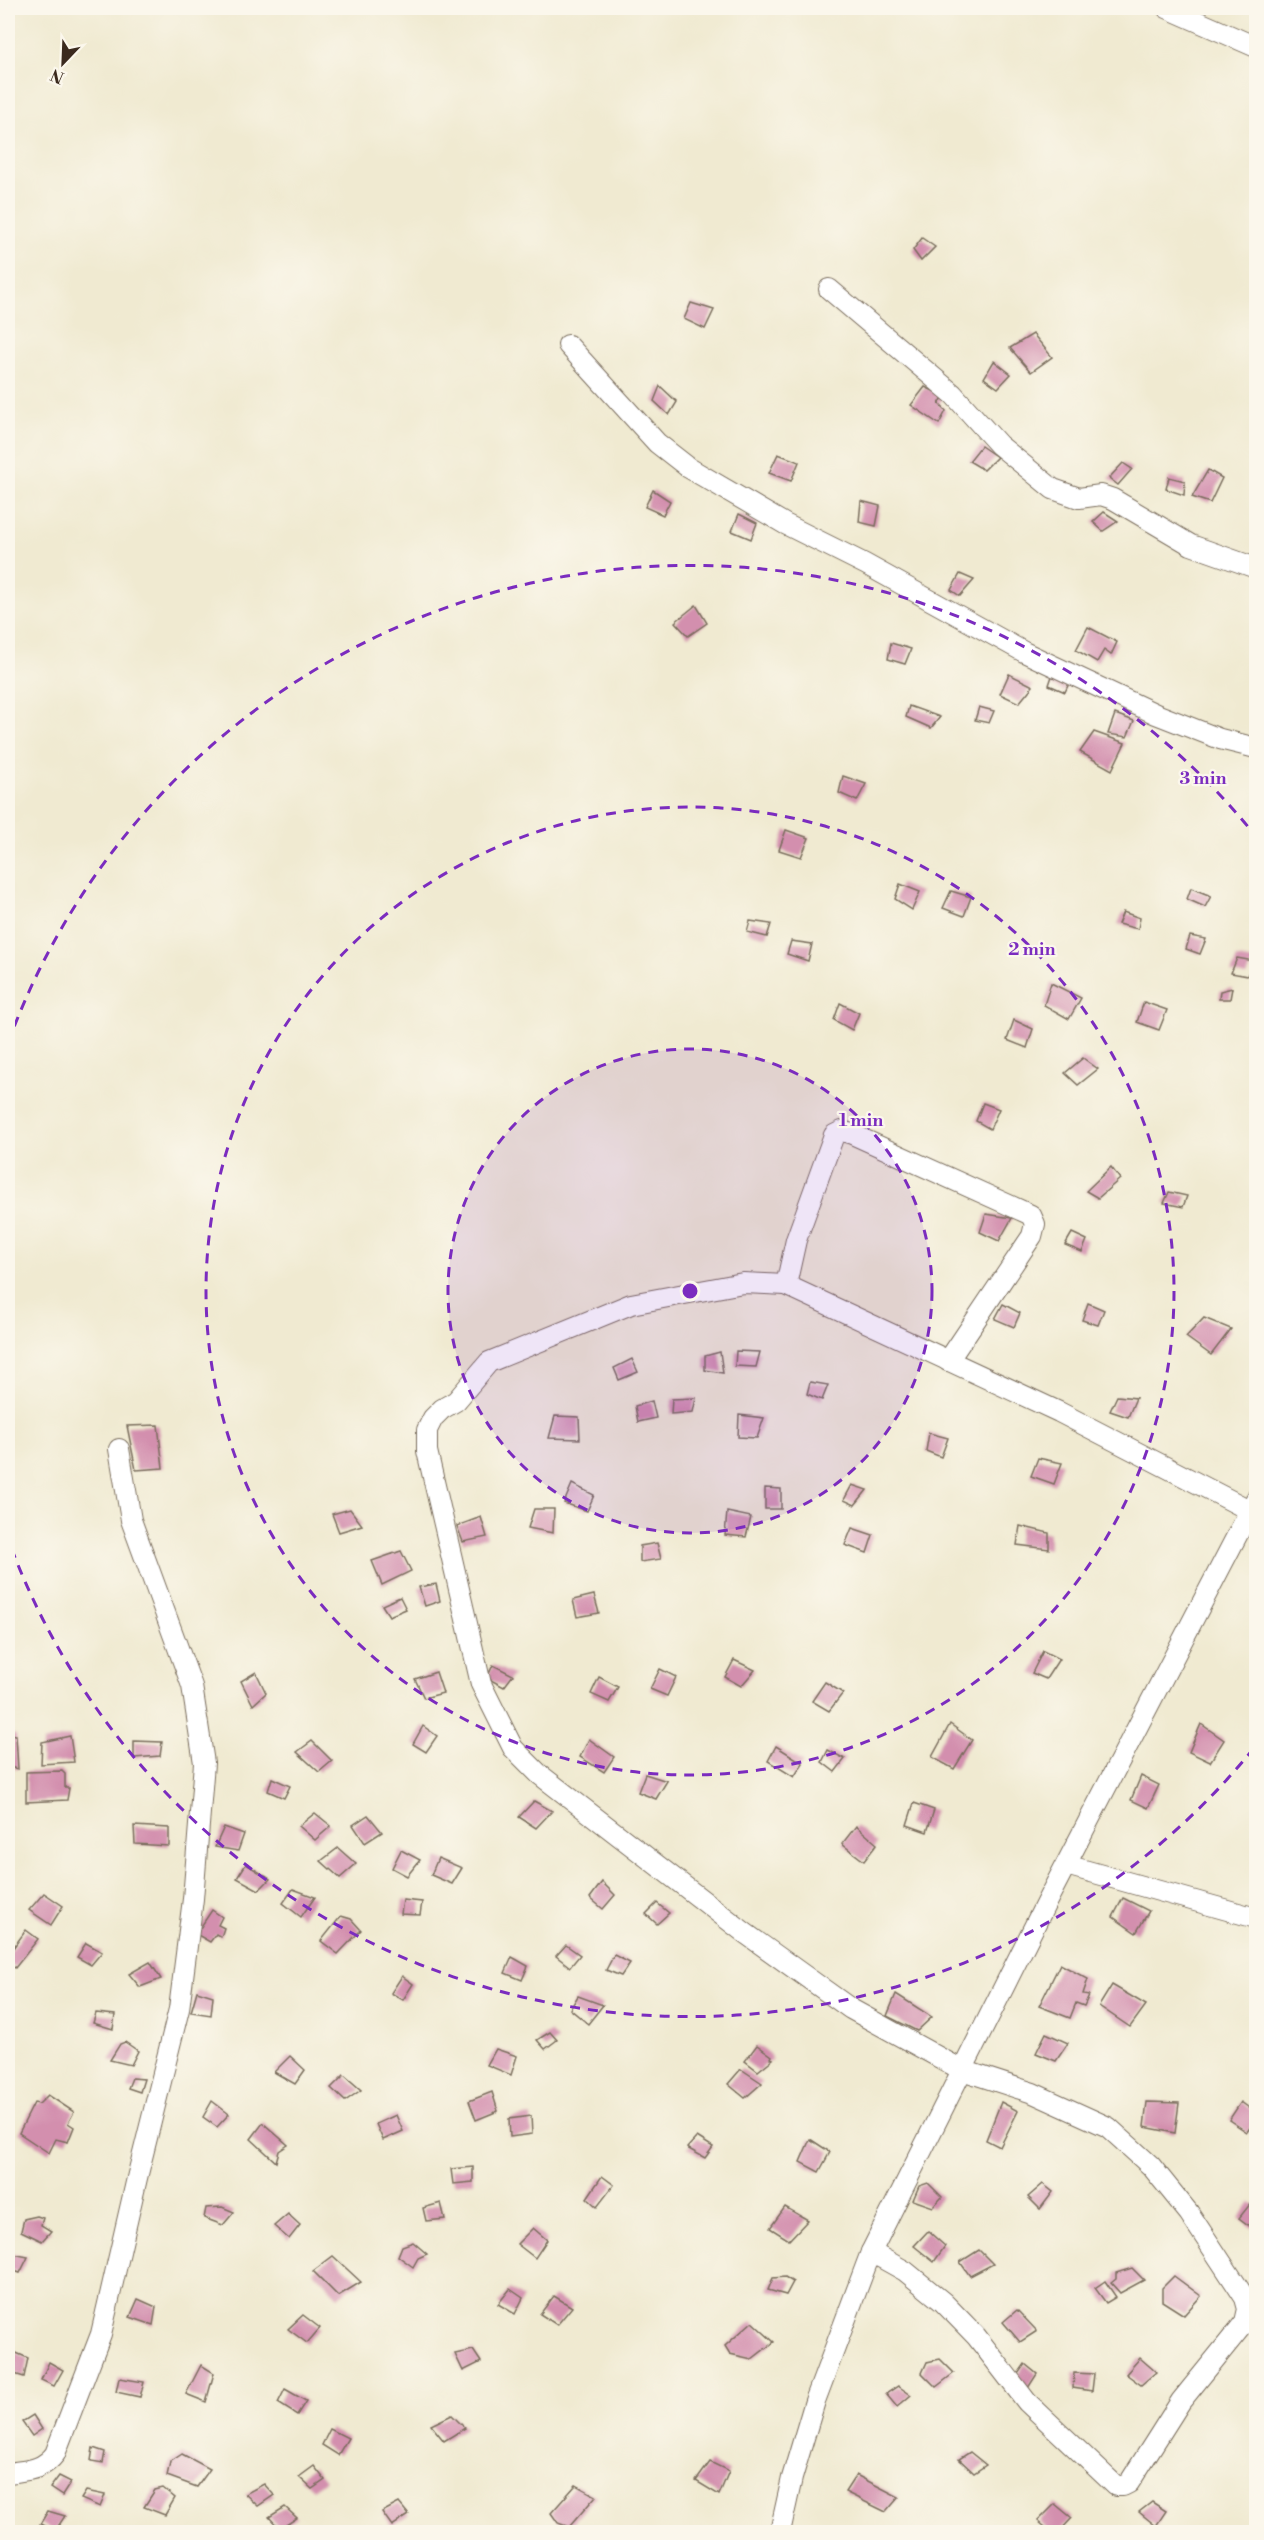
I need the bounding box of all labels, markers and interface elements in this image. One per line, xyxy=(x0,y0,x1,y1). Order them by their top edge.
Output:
north arrow xyxy=(33,33,93,93)
text: N xyxy=(47,64,67,88)
text: 3 min xyxy=(1180,767,1226,790)
text: 2 min xyxy=(1008,938,1056,961)
text: 1 min xyxy=(839,1109,883,1132)
centre of rings xyxy=(680,1281,700,1301)

